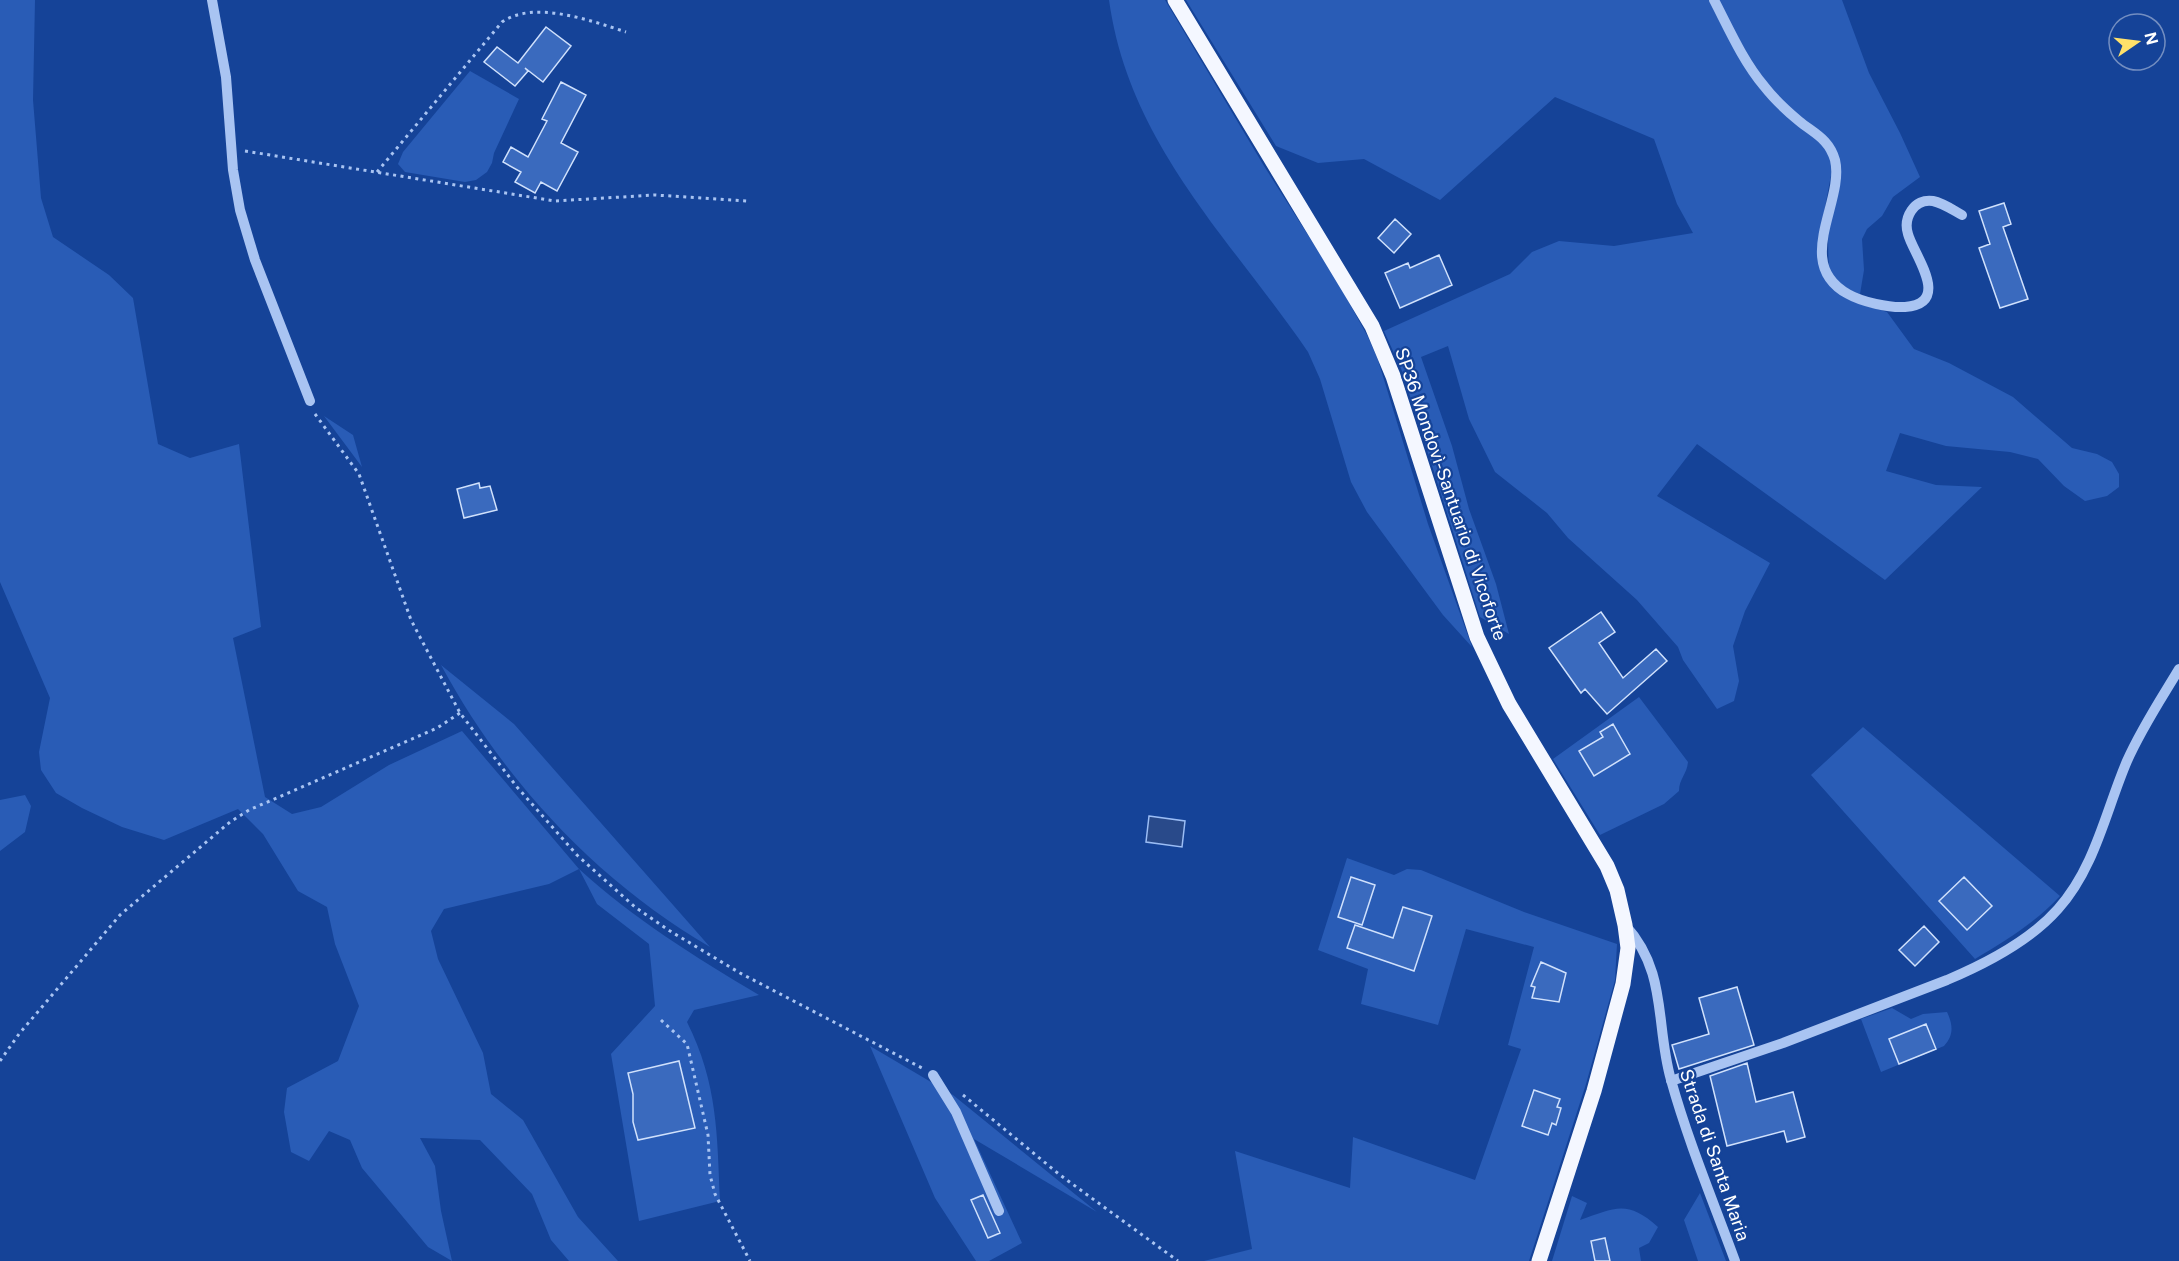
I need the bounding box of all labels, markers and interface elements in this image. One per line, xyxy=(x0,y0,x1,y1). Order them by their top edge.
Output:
north arrow xyxy=(2107,12,2167,72)
text: N xyxy=(2140,30,2162,47)
street label: SP36 Mondovì-Santuario di Vicoforte xyxy=(1391,345,1511,643)
street label: Strada di Santa Maria xyxy=(1676,1066,1754,1244)

